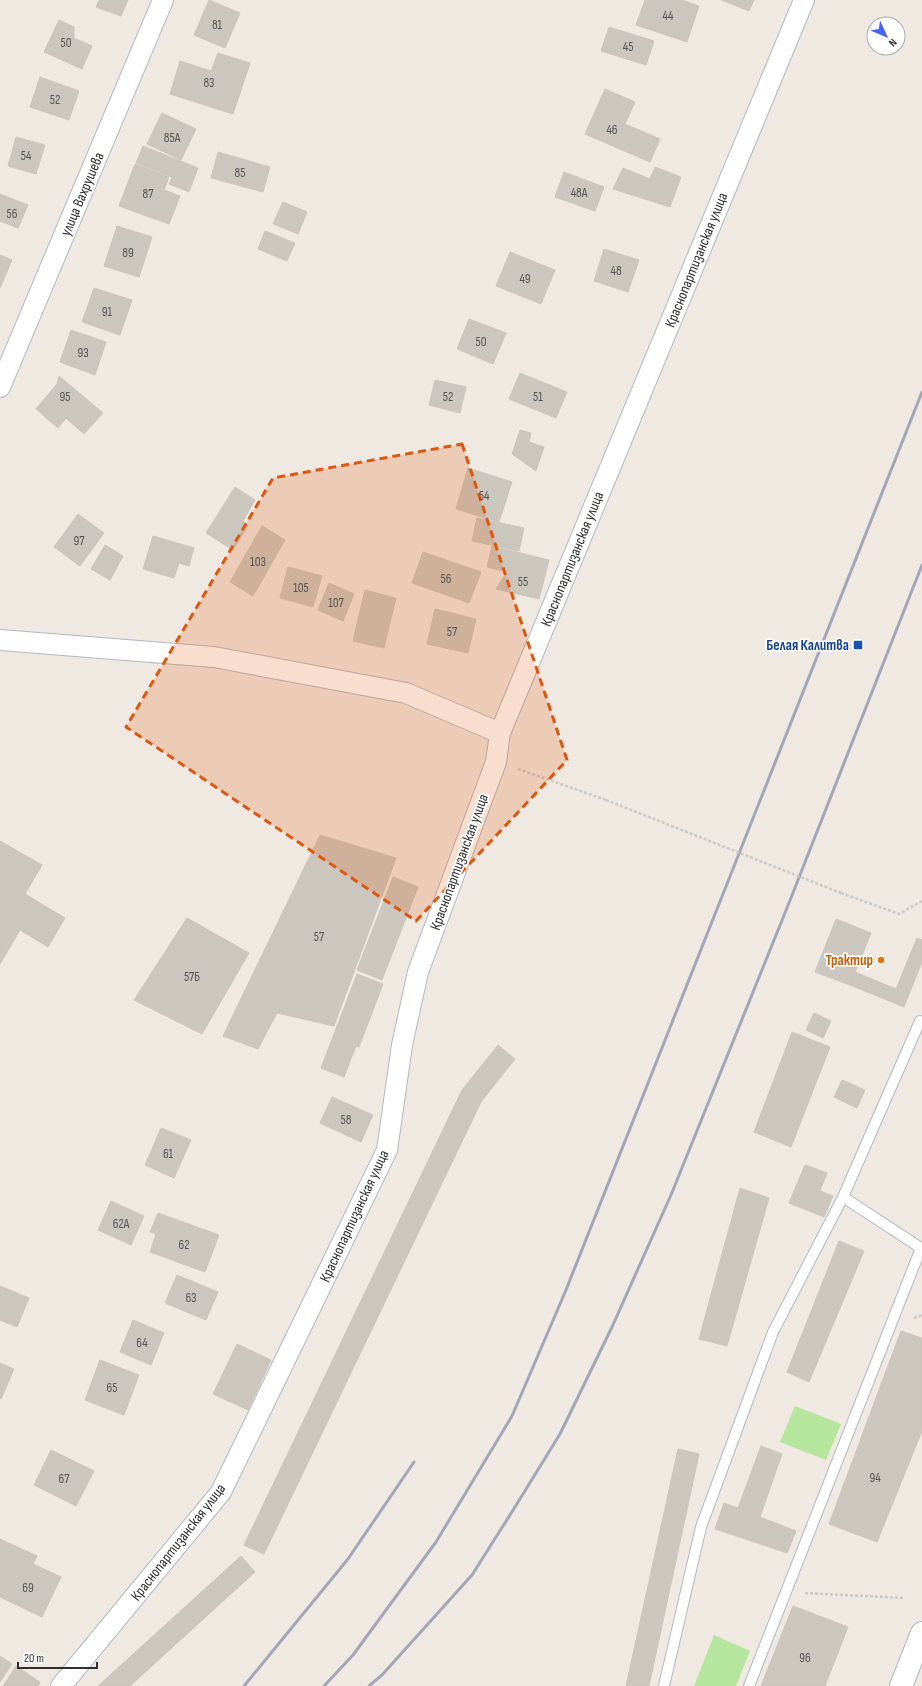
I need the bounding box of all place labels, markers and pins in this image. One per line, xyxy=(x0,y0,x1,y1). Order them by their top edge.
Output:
place label: Белая Калитва xyxy=(766,636,849,655)
marker: Белая Калитва xyxy=(852,639,864,651)
place label: Трактир xyxy=(825,951,873,970)
marker: Трактир xyxy=(876,955,886,965)

